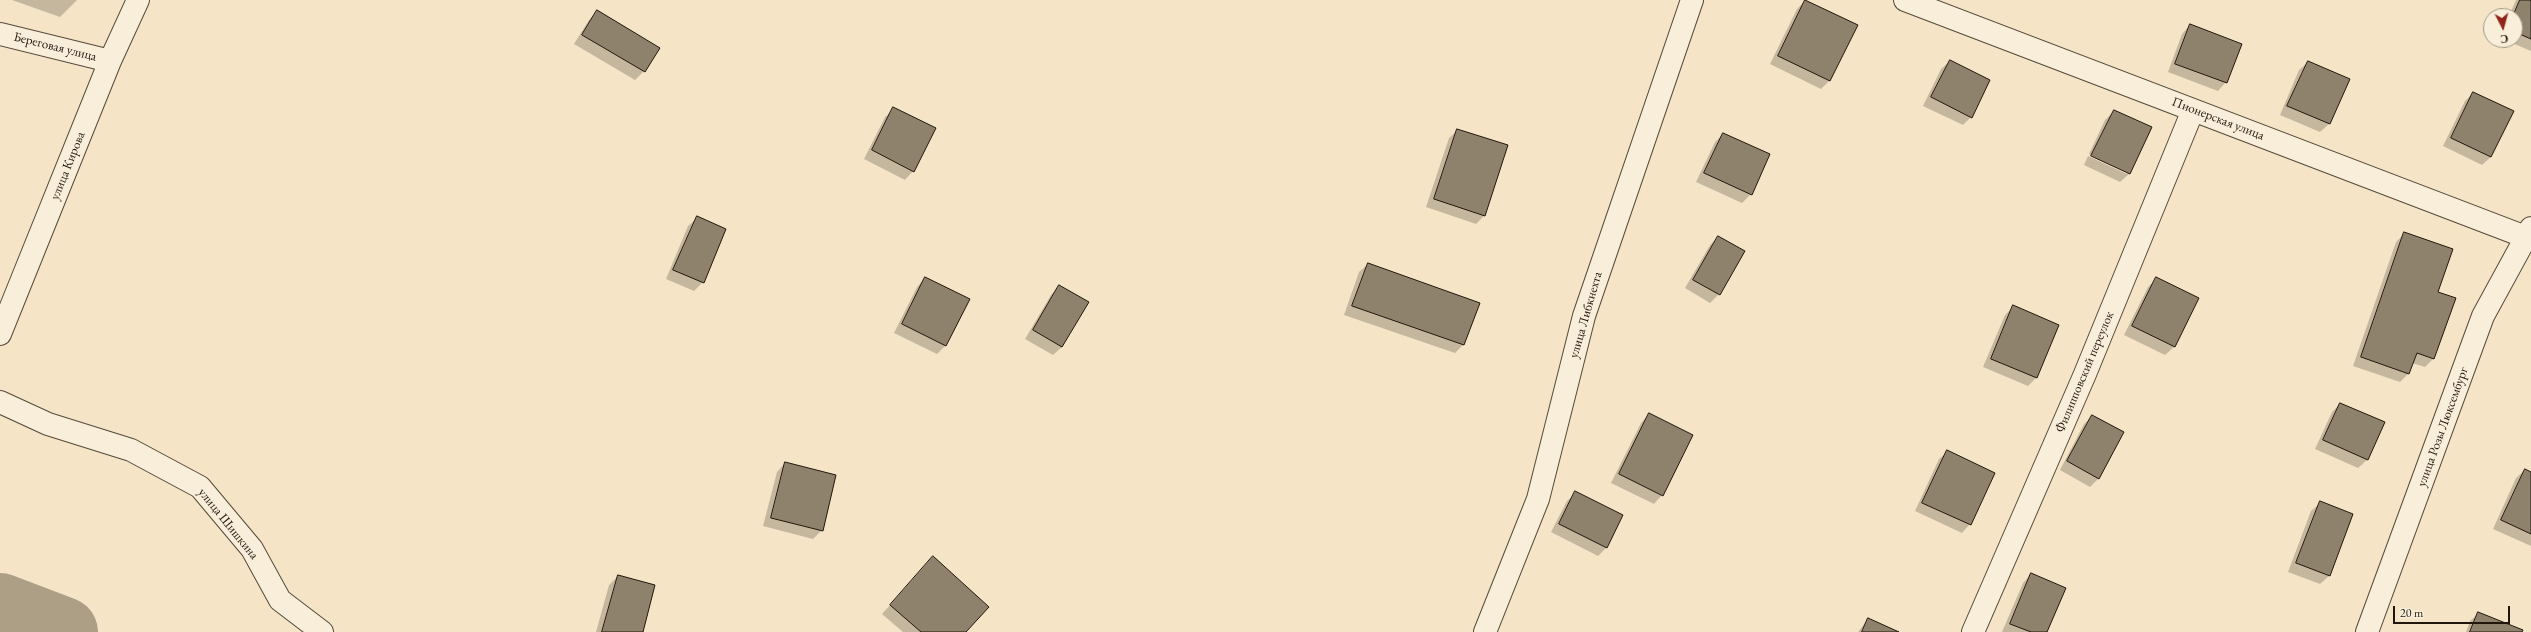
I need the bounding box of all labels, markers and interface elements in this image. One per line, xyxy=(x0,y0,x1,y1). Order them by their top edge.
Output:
north arrow xyxy=(2483,8,2523,48)
street label: Береговая улица xyxy=(12,29,98,65)
text: С xyxy=(2500,32,2509,46)
street label: Пионерская улица xyxy=(2170,94,2266,144)
street label: улица Кирова xyxy=(47,130,89,202)
street label: улица Либкнехта xyxy=(1566,270,1606,360)
street label: Филипповский переулок xyxy=(2052,309,2118,435)
street label: улица Розы Люксембург xyxy=(2414,365,2472,489)
street label: улица Шишкина xyxy=(194,485,262,563)
scale bar xyxy=(2395,598,2512,624)
text: 20 m xyxy=(2400,605,2423,621)

